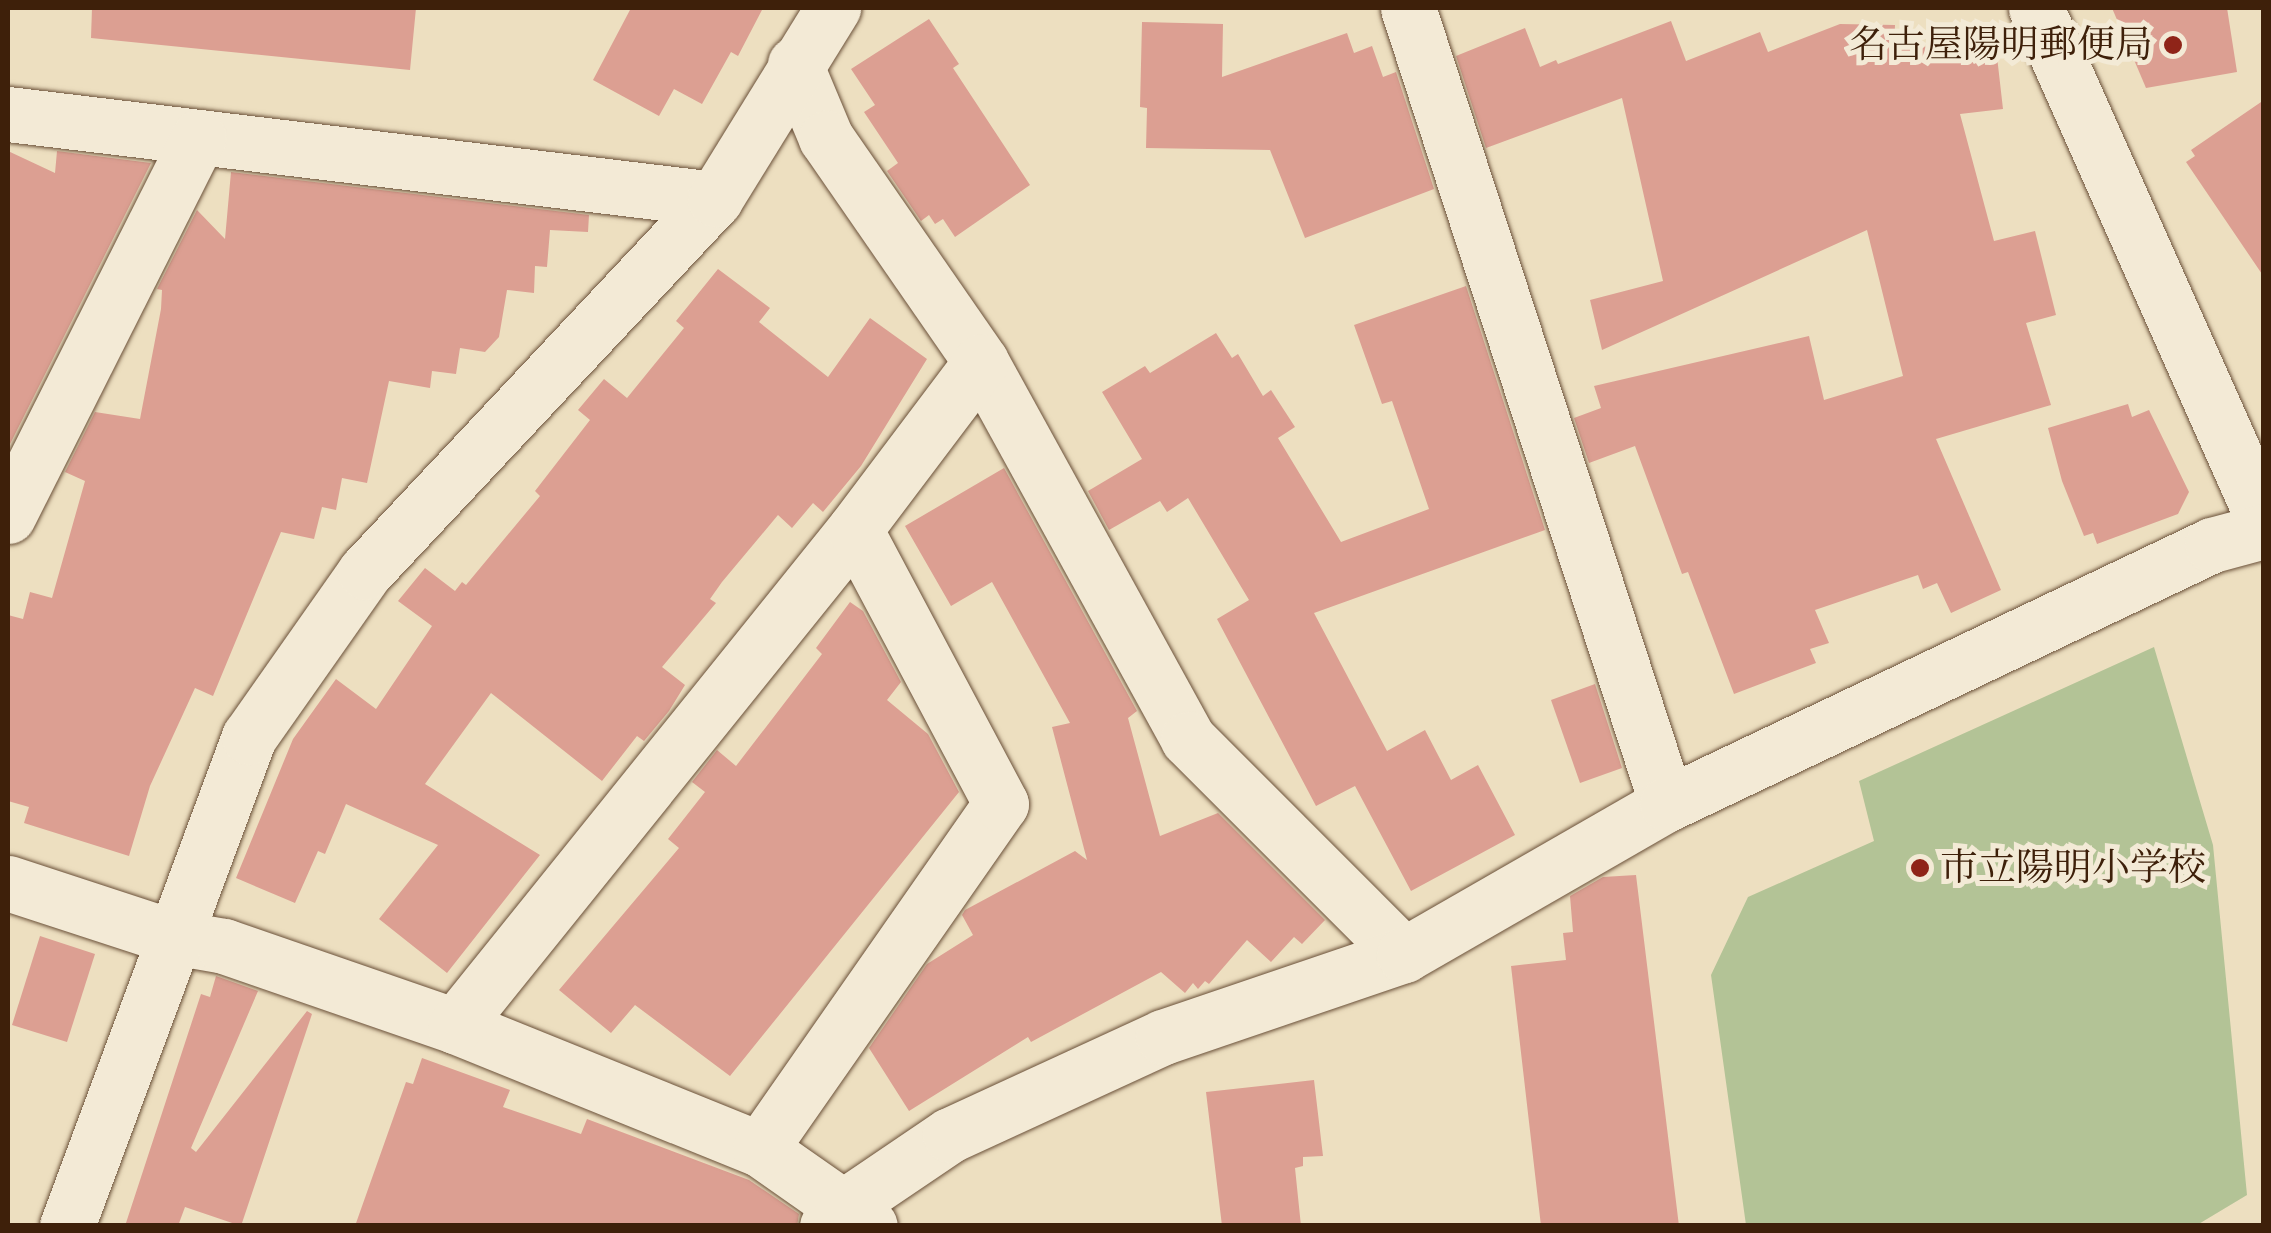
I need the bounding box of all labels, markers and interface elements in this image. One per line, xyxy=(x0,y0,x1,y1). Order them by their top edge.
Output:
place label: 名古屋陽明郵便局 xyxy=(1849,22,2153,68)
marker: 名古屋陽明郵便局 xyxy=(2162,34,2184,56)
place label: 市立陽明小学校 xyxy=(1940,845,2206,891)
marker: 市立陽明小学校 xyxy=(1909,857,1931,879)

